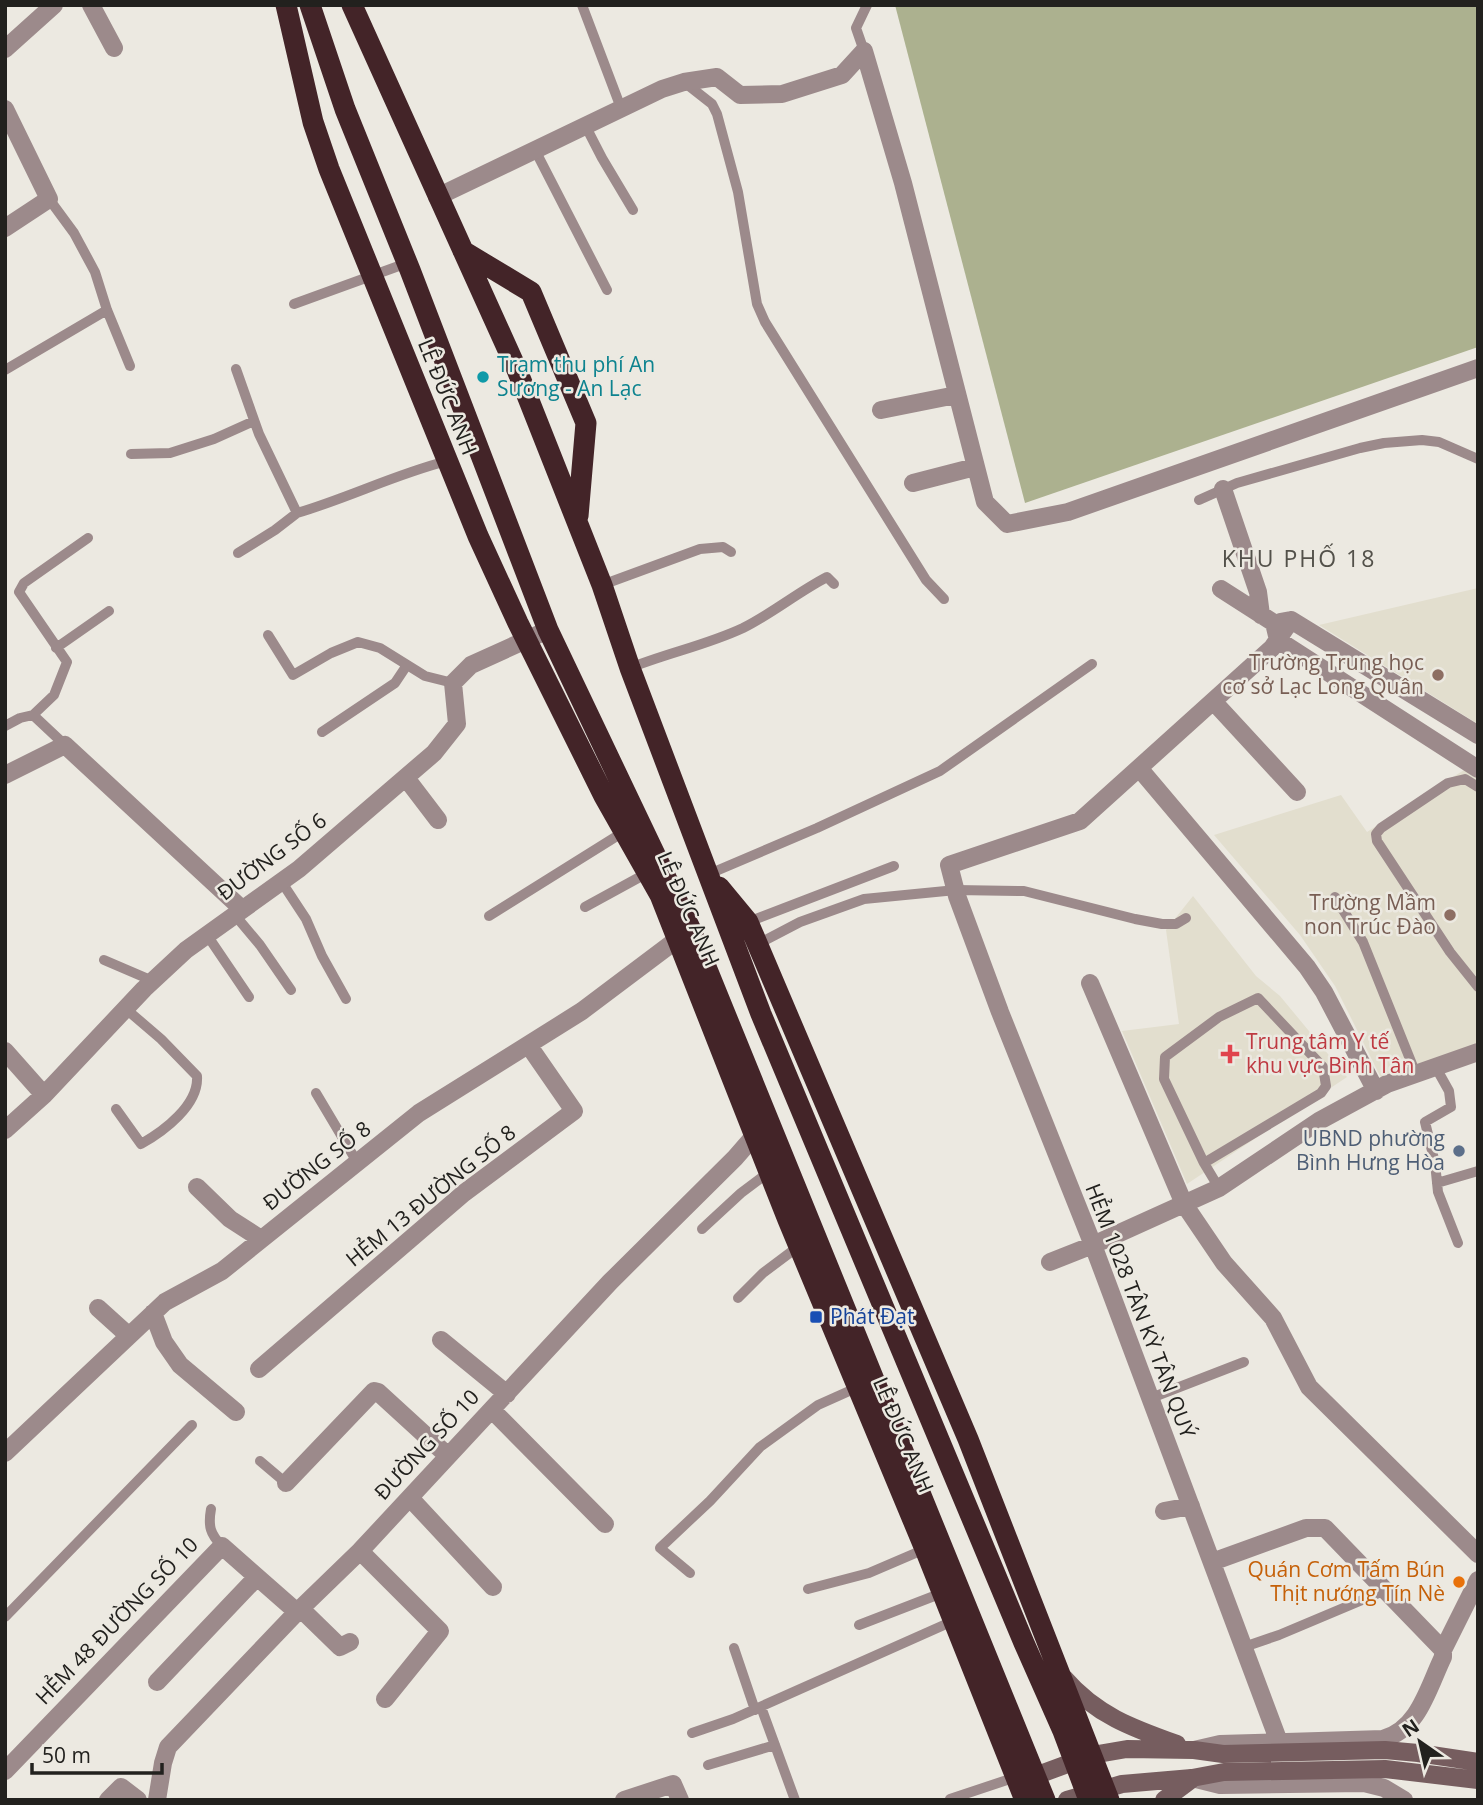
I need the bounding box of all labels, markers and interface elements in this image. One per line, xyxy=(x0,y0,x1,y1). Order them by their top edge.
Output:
street label: LÊ ĐỨC ANH xyxy=(412,334,484,459)
place label: Trạm thu phí An Sương - An Lạc xyxy=(497,350,655,402)
marker: Trạm thu phí An Sương - An Lạc xyxy=(475,369,491,385)
district label: KHU PHỐ 18 xyxy=(1222,542,1376,574)
place label: Trường Trung học cơ sở Lạc Long Quân xyxy=(1222,648,1424,700)
marker: Trường Trung học cơ sở Lạc Long Quân xyxy=(1430,667,1446,683)
street label: ĐƯỜNG SỐ 6 xyxy=(211,806,332,906)
street label: LÊ ĐỨC ANH xyxy=(651,847,727,970)
place label: Trường Mầm non Trúc Đào xyxy=(1304,888,1436,940)
marker: Trường Mầm non Trúc Đào xyxy=(1442,907,1458,923)
place label: Trung tâm Y tế khu vực Bình Tân xyxy=(1246,1027,1414,1079)
marker: Trung tâm Y tế khu vực Bình Tân xyxy=(1220,1044,1240,1064)
street label: ĐƯỜNG SỐ 8 xyxy=(257,1114,376,1216)
street label: HẺM 13 ĐƯỜNG SỐ 8 xyxy=(340,1118,521,1272)
place label: UBND phường Bình Hưng Hòa xyxy=(1296,1124,1445,1176)
marker: UBND phường Bình Hưng Hòa xyxy=(1451,1143,1467,1159)
street label: HẺM 1028 TÂN KỲ TÂN QUÝ xyxy=(1079,1179,1203,1442)
place label: Phát Đạt xyxy=(830,1302,915,1330)
marker: Phát Đạt xyxy=(808,1309,824,1325)
street label: LÊ ĐỨC ANH xyxy=(867,1373,941,1497)
street label: ĐƯỜNG SỐ 10 xyxy=(368,1383,485,1506)
street label: HẺM 48 ĐƯỜNG SỐ 10 xyxy=(29,1530,204,1710)
place label: Quán Cơm Tấm Bún Thịt nướng Tín Nè xyxy=(1247,1555,1445,1607)
marker: Quán Cơm Tấm Bún Thịt nướng Tín Nè xyxy=(1451,1574,1467,1590)
north arrow xyxy=(1385,1707,1455,1777)
text: N xyxy=(1397,1713,1424,1743)
scale bar xyxy=(32,1731,161,1775)
text: 50 m xyxy=(42,1741,91,1769)

